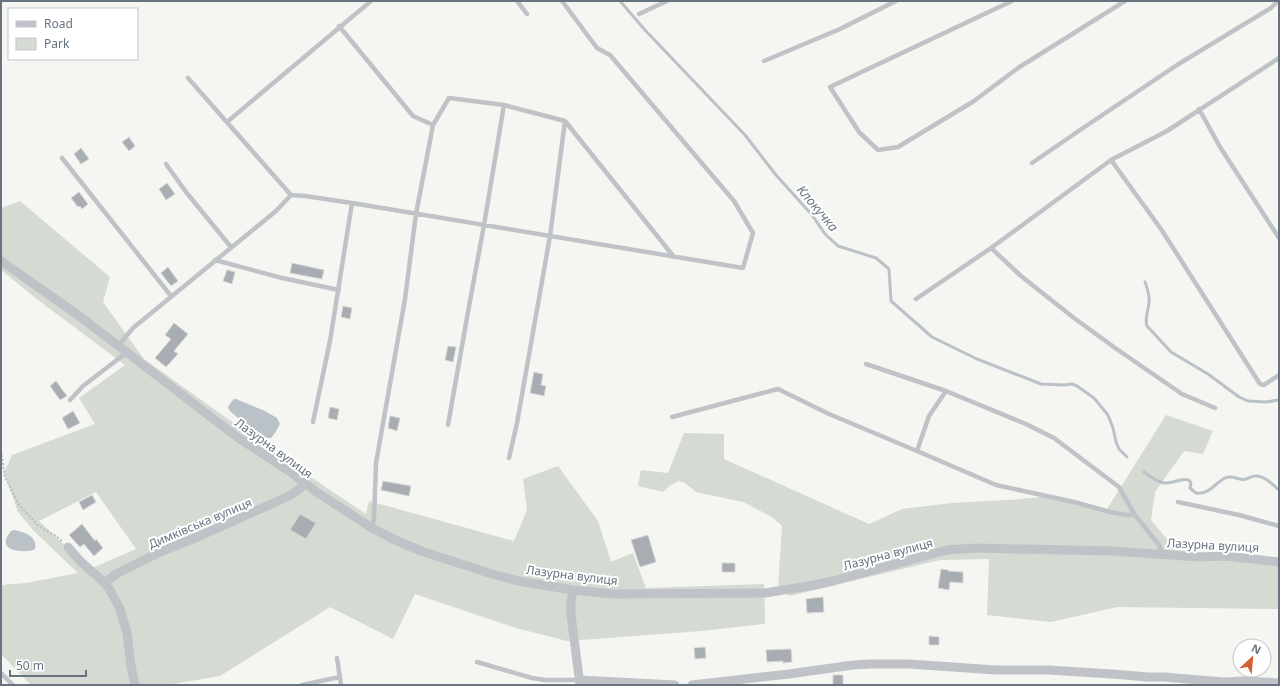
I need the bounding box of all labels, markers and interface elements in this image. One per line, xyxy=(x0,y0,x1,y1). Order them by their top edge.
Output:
legend xyxy=(8,8,138,60)
text: Road xyxy=(44,15,73,32)
text: Park xyxy=(44,35,70,52)
water label: Клокучка xyxy=(793,181,843,236)
street label: Лазурна вулиця xyxy=(232,414,316,482)
street label: Димківська вулиця xyxy=(146,493,254,553)
street label: Лазурна вулиця xyxy=(841,534,935,574)
street label: Лазурна вулиця xyxy=(1166,534,1260,556)
street label: Лазурна вулиця xyxy=(525,561,619,589)
north arrow xyxy=(1232,638,1272,678)
text: N xyxy=(1249,640,1264,657)
scale bar xyxy=(10,652,86,678)
text: 50 m xyxy=(16,657,44,674)

